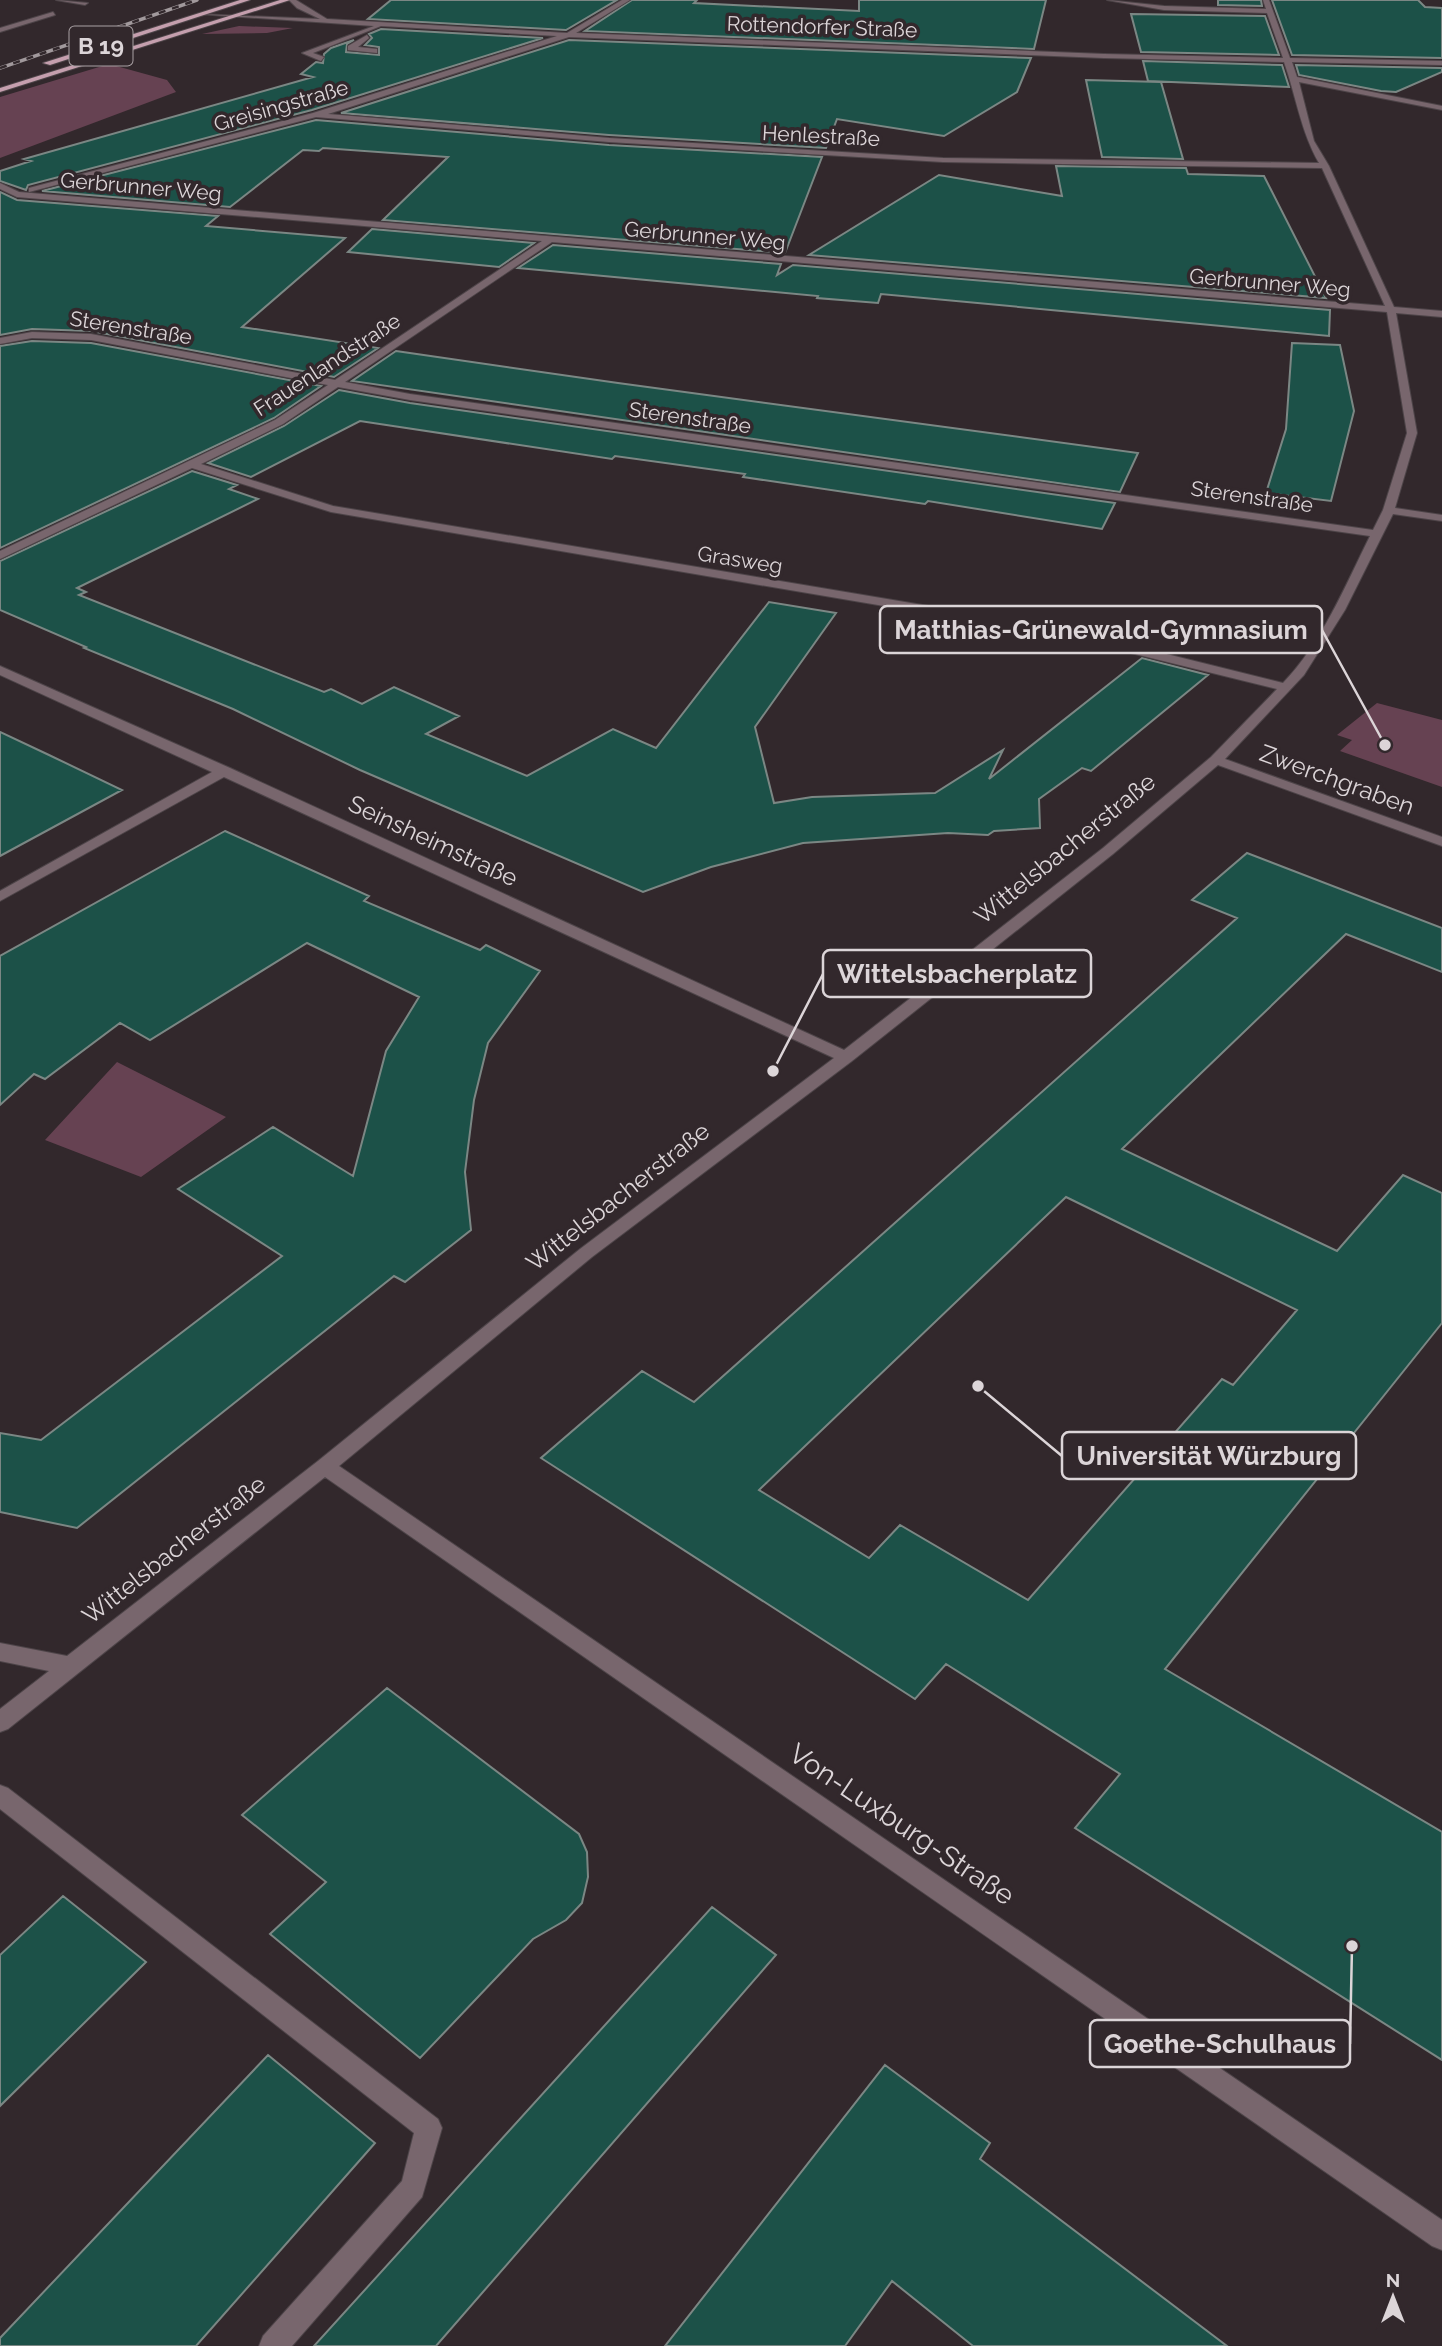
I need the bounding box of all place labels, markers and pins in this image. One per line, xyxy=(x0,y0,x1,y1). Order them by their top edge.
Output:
callout: Matthias-Grünewald-Gymnasium xyxy=(880,606,1322,653)
callout: Wittelsbacherplatz xyxy=(823,950,1091,997)
callout: Universität Würzburg xyxy=(1062,1432,1356,1479)
callout: Goethe-Schulhaus xyxy=(1090,2020,1350,2067)

